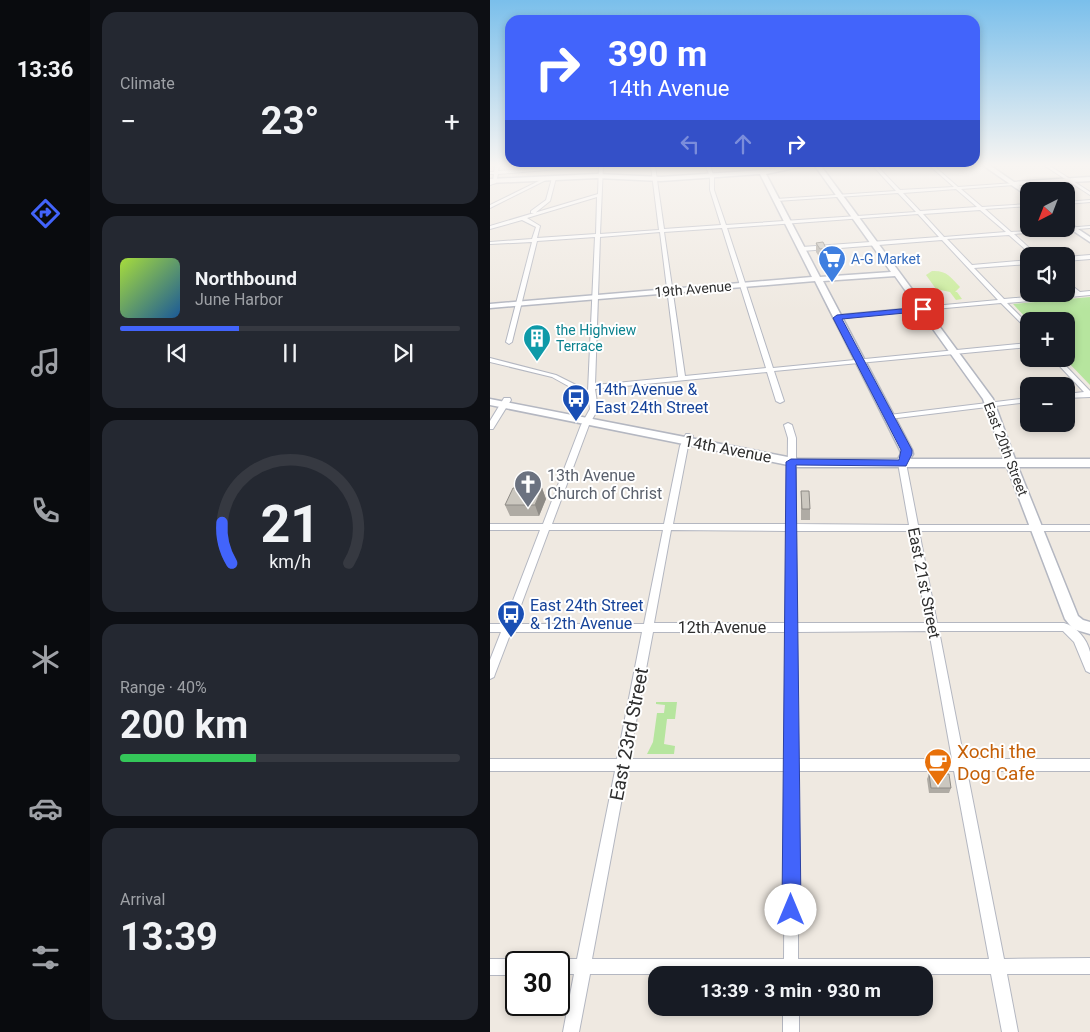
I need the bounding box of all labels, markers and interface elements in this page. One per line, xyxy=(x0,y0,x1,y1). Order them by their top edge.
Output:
text: 390 m xyxy=(608,34,707,75)
icon: right xyxy=(525,35,590,100)
text: 13:36 xyxy=(17,57,73,82)
text: Climate xyxy=(120,74,175,93)
text: 14th Avenue xyxy=(608,76,729,101)
text: 23° xyxy=(261,99,319,143)
text: − xyxy=(120,105,136,138)
text: + xyxy=(444,105,460,138)
icon: left xyxy=(676,130,704,158)
icon: ahead xyxy=(729,130,757,158)
icon: right xyxy=(782,130,810,158)
north arrow xyxy=(1020,182,1075,238)
map controls xyxy=(1020,182,1075,432)
icon: directions xyxy=(28,196,63,231)
supermarket icon: A-G Market xyxy=(817,244,847,283)
button: sound xyxy=(1020,247,1075,302)
place label: A-G Market xyxy=(851,251,921,267)
text: Northbound xyxy=(195,267,297,290)
street label: 19th Avenue xyxy=(654,278,732,300)
pin xyxy=(902,288,944,330)
text: June Harbor xyxy=(195,290,283,309)
icon: arrive xyxy=(909,295,937,323)
button: + xyxy=(1020,312,1075,367)
place label: the Highview Terrace xyxy=(556,322,637,354)
building icon: the Highview Terrace xyxy=(522,323,552,362)
icon: previous xyxy=(163,339,191,367)
icon: pause xyxy=(276,339,304,367)
icon: next xyxy=(389,339,417,367)
icon: music xyxy=(28,345,63,380)
button: − xyxy=(1020,377,1075,432)
place label: 14th Avenue & East 24th Street xyxy=(595,380,708,417)
bus stop icon: 14th Avenue & East 24th Street xyxy=(561,383,591,422)
street label: East 20th Street xyxy=(981,400,1031,499)
street label: 14th Avenue xyxy=(683,431,773,467)
place label: 13th Avenue Church of Christ xyxy=(547,466,662,503)
church icon: 13th Avenue Church of Christ xyxy=(513,469,543,508)
icon: phone xyxy=(28,493,63,528)
text: 21 xyxy=(260,494,320,555)
street label: East 21st Street xyxy=(904,526,944,640)
text: km/h xyxy=(269,551,311,572)
place label: East 24th Street & 12th Avenue xyxy=(530,596,643,633)
bus stop icon: East 24th Street & 12th Avenue xyxy=(496,599,526,638)
street label: 12th Avenue xyxy=(678,618,766,637)
icon: climate xyxy=(28,642,63,677)
street label: East 23rd Street xyxy=(605,666,653,802)
text: Range · 40% xyxy=(120,678,207,697)
text: 200 km xyxy=(120,703,248,747)
place label: Xochi the Dog Cafe xyxy=(957,740,1036,785)
cafe icon: Xochi the Dog Cafe xyxy=(923,747,953,786)
icon: car xyxy=(28,791,63,826)
position arrow xyxy=(764,883,816,935)
text: Arrival xyxy=(120,890,165,909)
text: 13:39 xyxy=(120,915,218,959)
icon: filters xyxy=(28,940,63,975)
speed limit sign: 30 xyxy=(505,951,570,1016)
text: 13:39 · 3 min · 930 m xyxy=(700,979,881,1002)

